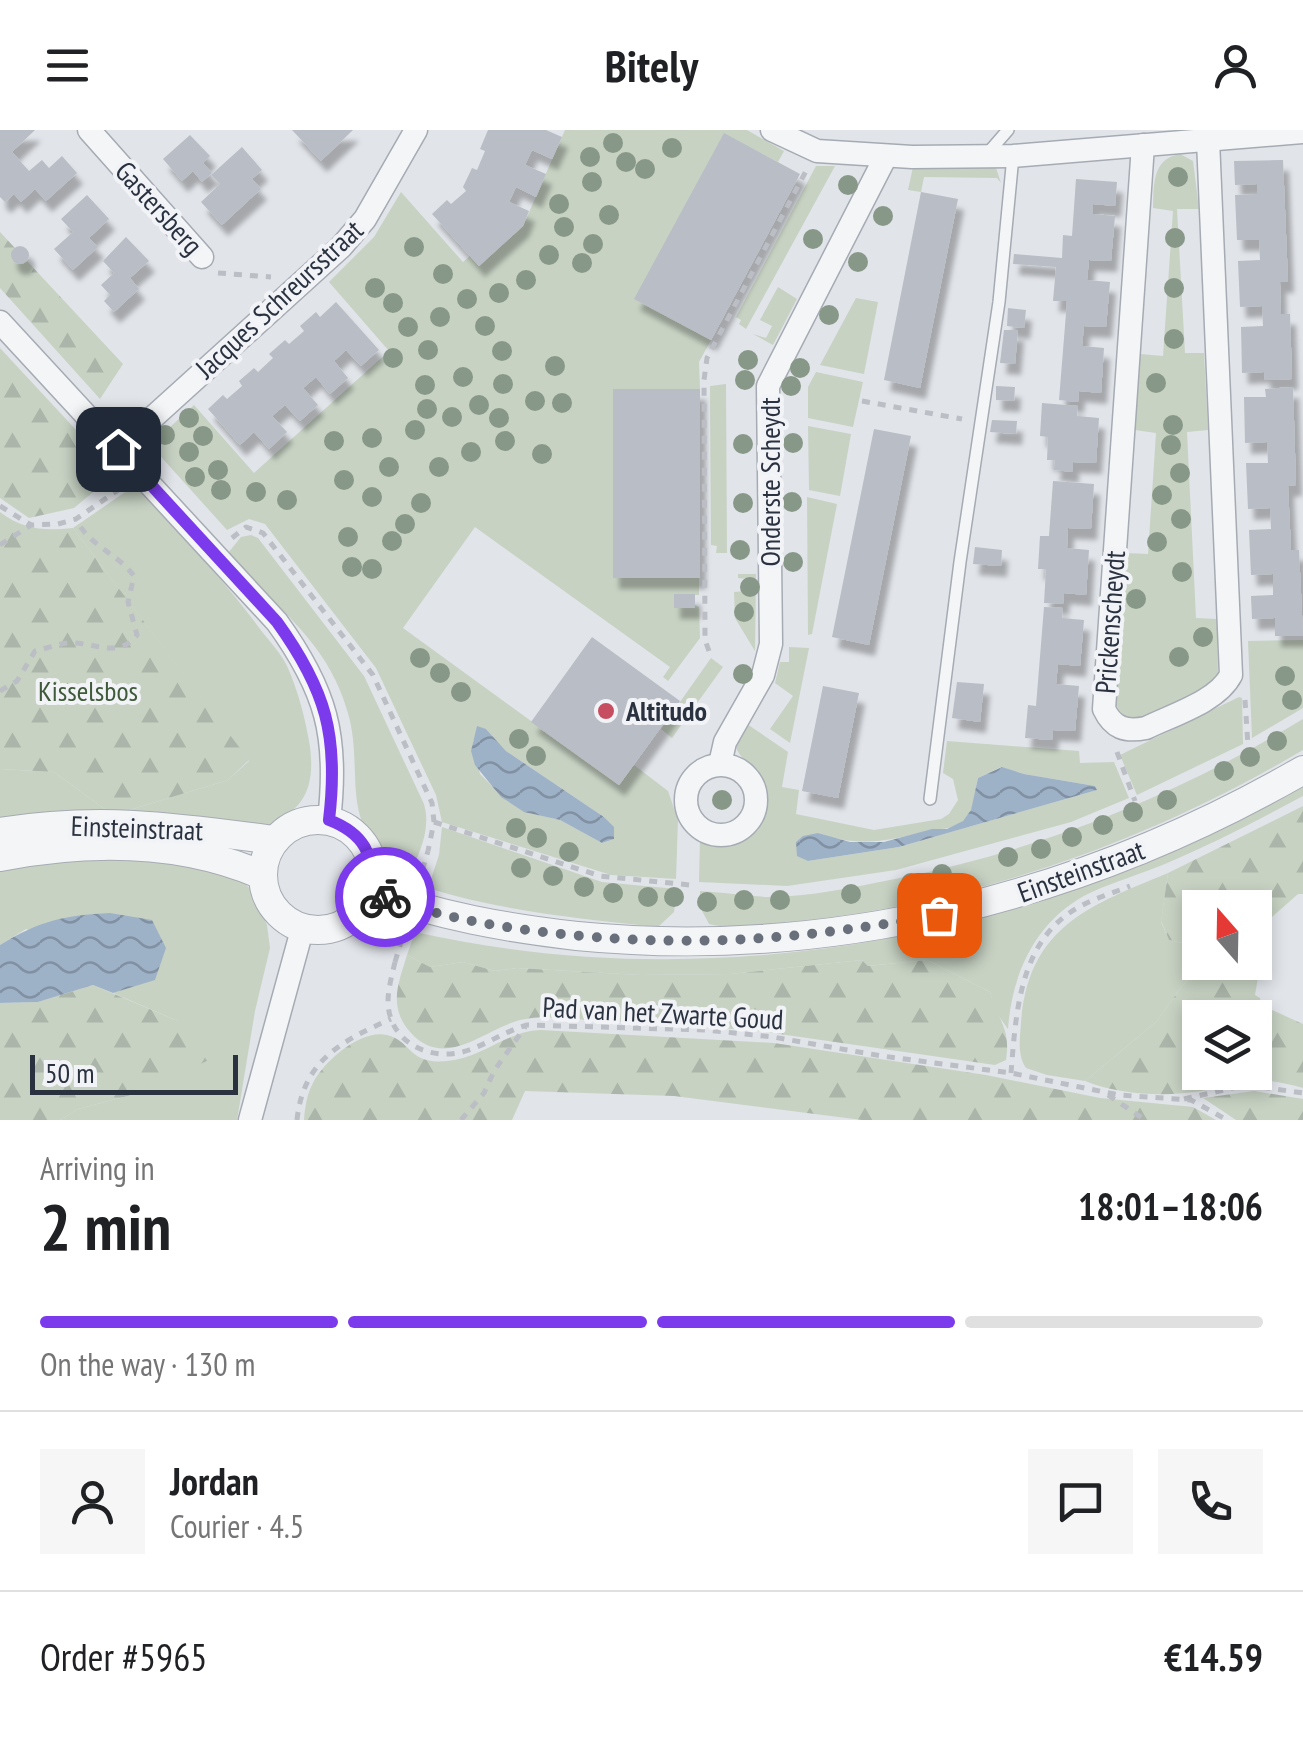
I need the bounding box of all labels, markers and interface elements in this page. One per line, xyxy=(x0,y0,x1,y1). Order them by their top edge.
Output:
text: Bitely xyxy=(605,36,698,94)
icon: menu xyxy=(40,38,95,93)
icon: person xyxy=(1208,38,1263,93)
street label: Gastersberg xyxy=(107,153,211,262)
street label: Jacques Schreursstraat xyxy=(186,211,371,387)
street label: Onderste Scheydt xyxy=(751,397,788,567)
pin xyxy=(76,407,161,492)
icon: home xyxy=(91,422,146,477)
street label: Prickenscheydt xyxy=(1086,549,1133,695)
park label: Kisselsbos xyxy=(38,672,138,709)
place label: Altitudo xyxy=(625,692,707,729)
marker: Altitudo xyxy=(595,700,617,722)
street label: Einsteinstraat xyxy=(70,807,204,848)
street label: Einsteinstraat xyxy=(1012,830,1150,911)
courier xyxy=(335,847,435,947)
icon: bike xyxy=(358,870,413,925)
pin xyxy=(897,873,982,958)
icon: bag xyxy=(912,888,967,943)
north arrow xyxy=(1182,890,1272,980)
map controls xyxy=(1182,890,1272,1090)
street label: Pad van het Zwarte Goud xyxy=(542,988,784,1037)
button: layers xyxy=(1182,1000,1272,1090)
scale bar xyxy=(30,1050,238,1094)
text: 50 m xyxy=(45,1054,94,1091)
text: Arriving in xyxy=(40,1147,155,1189)
text: 18:01–18:06 xyxy=(1078,1181,1263,1230)
text: 2 min xyxy=(40,1184,171,1268)
text: On the way · 130 m xyxy=(40,1343,255,1385)
button: person xyxy=(40,1449,145,1554)
button: chat xyxy=(1028,1449,1133,1554)
button: phone xyxy=(1158,1449,1263,1554)
text: Jordan xyxy=(170,1456,259,1505)
text: Courier · 4.5 xyxy=(170,1505,304,1547)
text: Order #5965 xyxy=(40,1632,207,1681)
text: €14.59 xyxy=(1164,1632,1263,1681)

